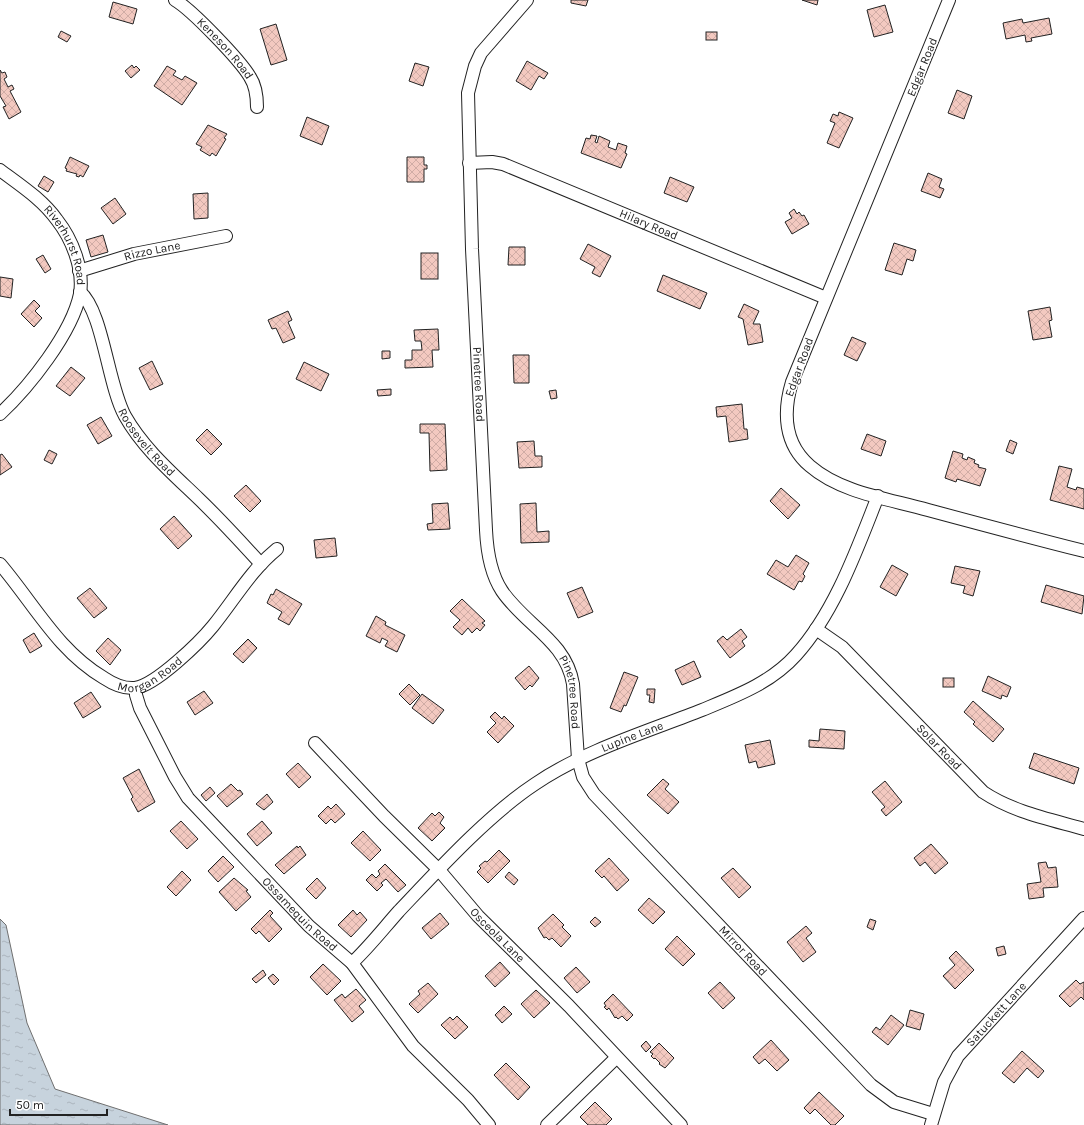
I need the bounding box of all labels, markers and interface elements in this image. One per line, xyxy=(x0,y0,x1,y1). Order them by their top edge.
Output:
street label: Keneson Road xyxy=(194,15,256,82)
street label: Edgar Road xyxy=(904,36,940,98)
street label: Riverhurst Road xyxy=(41,202,88,286)
street label: Hilary Road xyxy=(617,206,680,243)
street label: Rizzo Lane xyxy=(122,238,182,264)
street label: Edgar Road xyxy=(782,335,816,399)
street label: Pinetree Road xyxy=(470,346,488,422)
street label: Roosevelt Road xyxy=(115,406,178,479)
street label: Pinetree Road xyxy=(556,652,583,729)
street label: Morgan Road xyxy=(116,654,185,695)
street label: Lupine Lane xyxy=(599,718,665,755)
street label: Solar Road xyxy=(914,721,965,773)
street label: Ossamequin Road xyxy=(259,874,340,954)
street label: Osceola Lane xyxy=(467,905,528,965)
street label: Mirror Road xyxy=(716,923,770,979)
street label: Satuckett Lane xyxy=(963,979,1029,1049)
scale bar xyxy=(10,1091,107,1117)
text: 50 m xyxy=(16,1098,44,1112)

